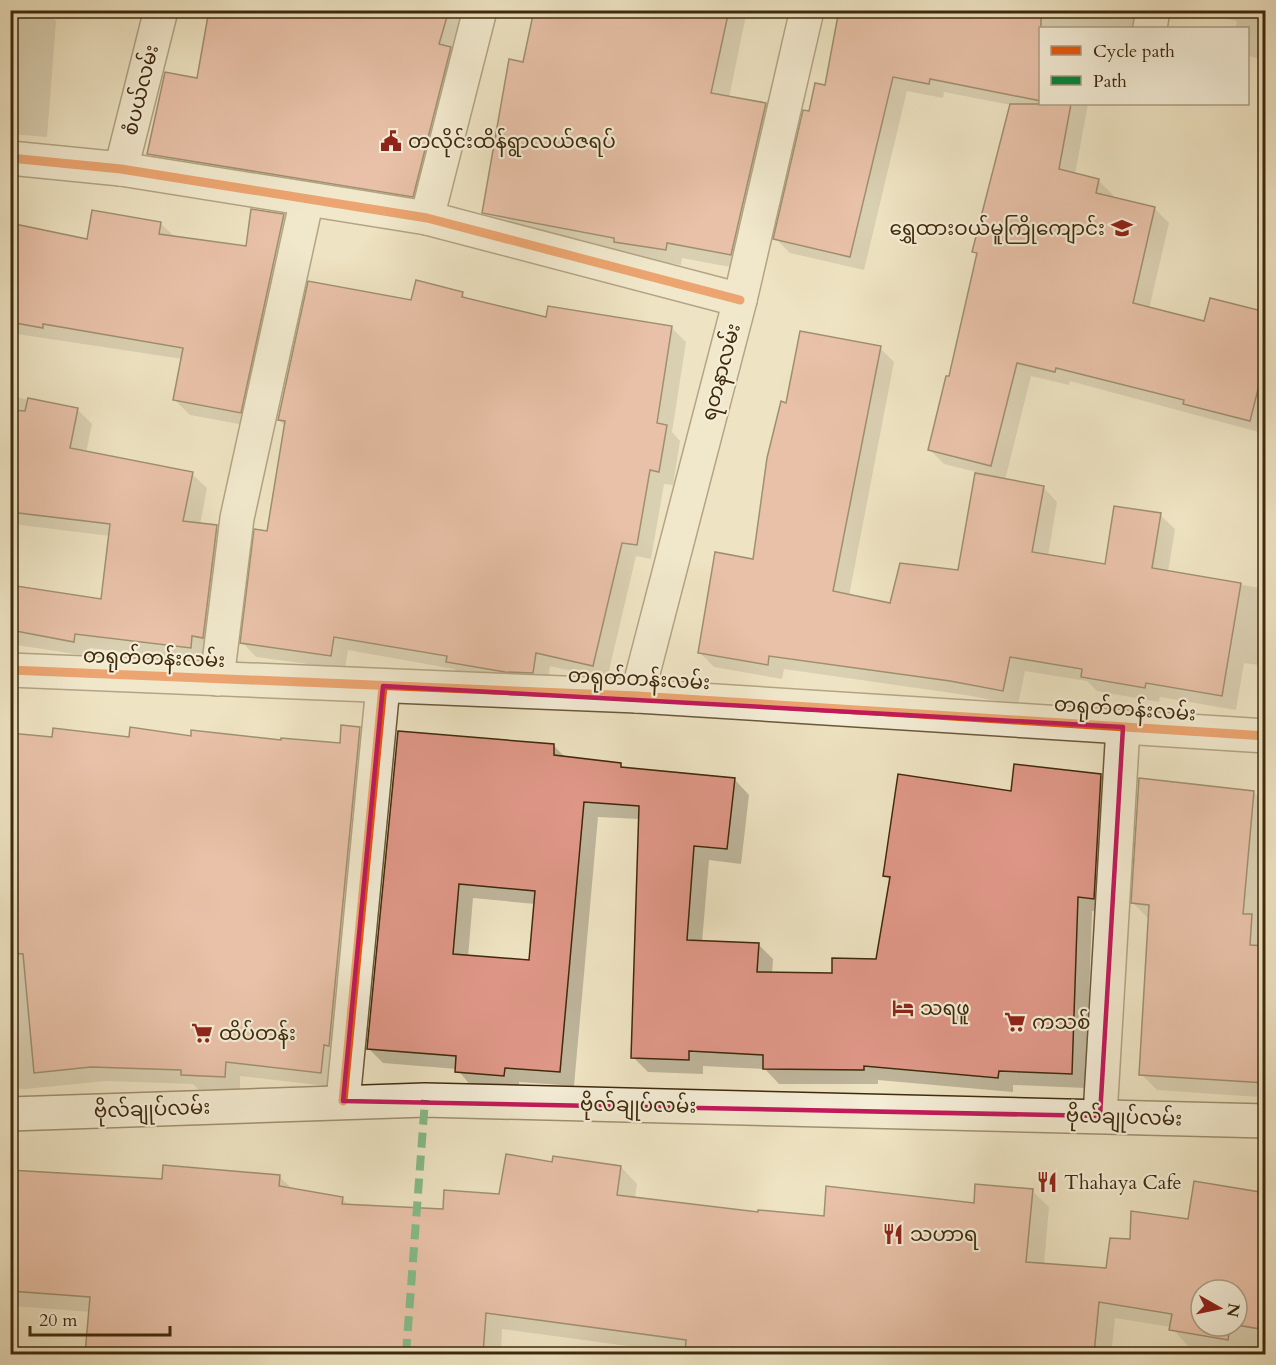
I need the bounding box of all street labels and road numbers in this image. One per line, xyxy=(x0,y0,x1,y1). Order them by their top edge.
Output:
street label: စံပယ်လမ်း xyxy=(116,42,165,138)
street label: ရတနာလမ်း xyxy=(694,320,749,424)
street label: တရုတ်တန်းလမ်း xyxy=(82,641,226,677)
street label: တရုတ်တန်းလမ်း xyxy=(567,661,711,699)
street label: တရုတ်တန်းလမ်း xyxy=(1053,690,1197,730)
street label: ဗိုလ်ချုပ်လမ်း xyxy=(580,1089,696,1123)
street label: ဗိုလ်ချုပ်လမ်း xyxy=(93,1092,211,1128)
street label: ဗိုလ်ချုပ်လမ်း xyxy=(1065,1100,1183,1136)

